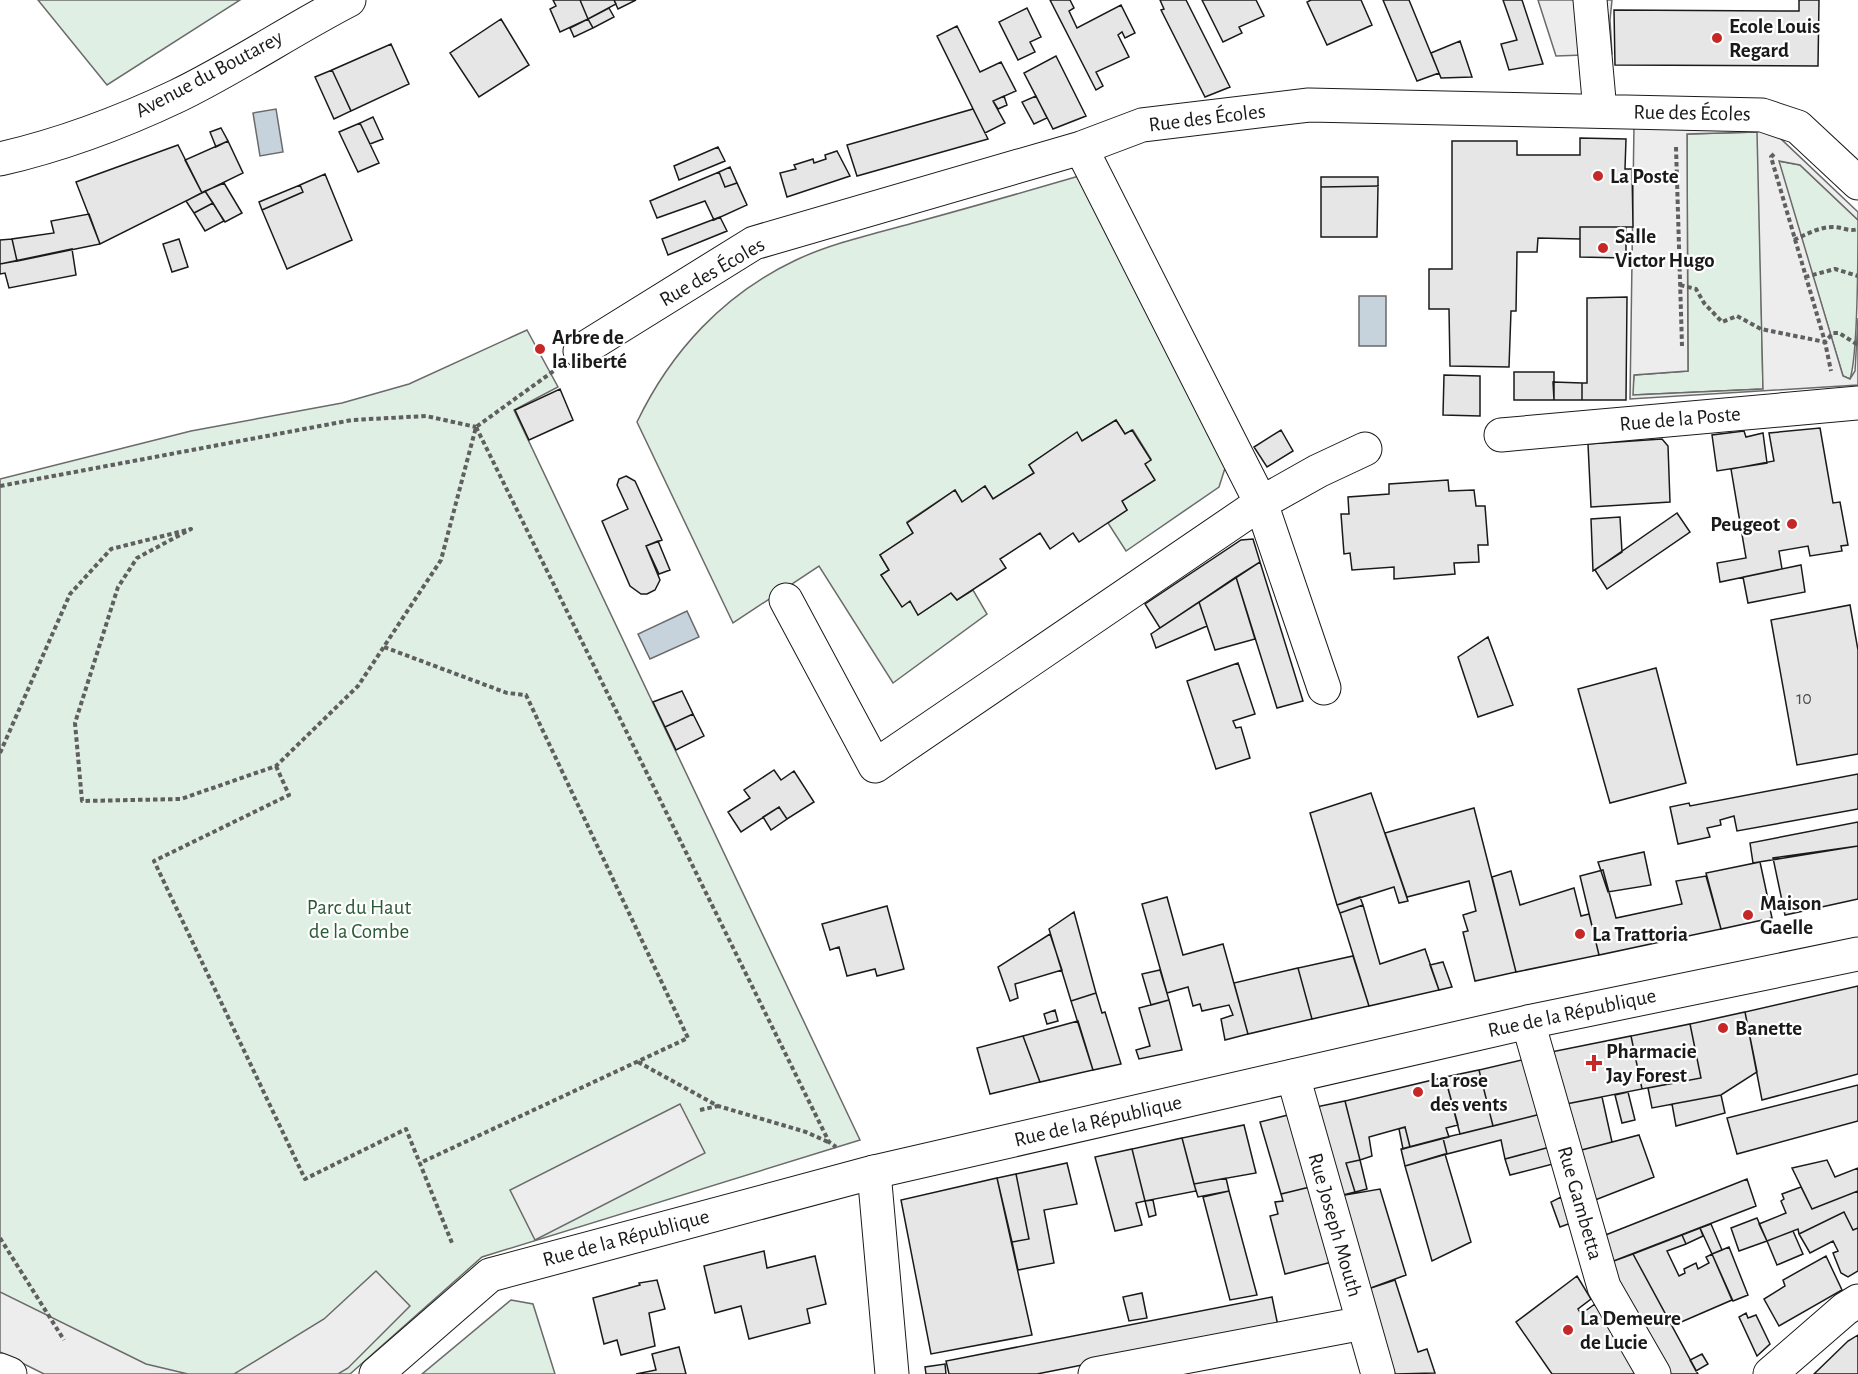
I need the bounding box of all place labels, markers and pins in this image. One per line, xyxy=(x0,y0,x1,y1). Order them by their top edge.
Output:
place label: Ecole Louis Regard xyxy=(1729,16,1820,61)
marker: Ecole Louis Regard xyxy=(1710,31,1724,45)
place label: La Poste xyxy=(1610,166,1679,187)
marker: La Poste xyxy=(1591,169,1605,183)
place label: Salle Victor Hugo xyxy=(1615,226,1715,271)
marker: Salle Victor Hugo xyxy=(1596,241,1610,255)
place label: Arbre de la liberté xyxy=(552,327,627,372)
marker: Arbre de la liberté xyxy=(533,342,547,356)
place label: Peugeot xyxy=(1710,514,1780,535)
marker: Peugeot xyxy=(1785,517,1799,531)
place label: Maison Gaelle xyxy=(1760,893,1822,938)
marker: Maison Gaelle xyxy=(1741,908,1755,922)
place label: La Trattoria xyxy=(1592,924,1688,945)
marker: La Trattoria xyxy=(1573,927,1587,941)
place label: Banette xyxy=(1735,1018,1802,1039)
marker: Banette xyxy=(1716,1021,1730,1035)
place label: Pharmacie Jay Forest xyxy=(1606,1041,1697,1086)
marker: Pharmacie Jay Forest xyxy=(1587,1056,1601,1070)
place label: La rose des vents xyxy=(1430,1070,1507,1115)
marker: La rose des vents xyxy=(1411,1085,1425,1099)
place label: La Demeure de Lucie xyxy=(1580,1308,1681,1353)
marker: La Demeure de Lucie xyxy=(1561,1323,1575,1337)

